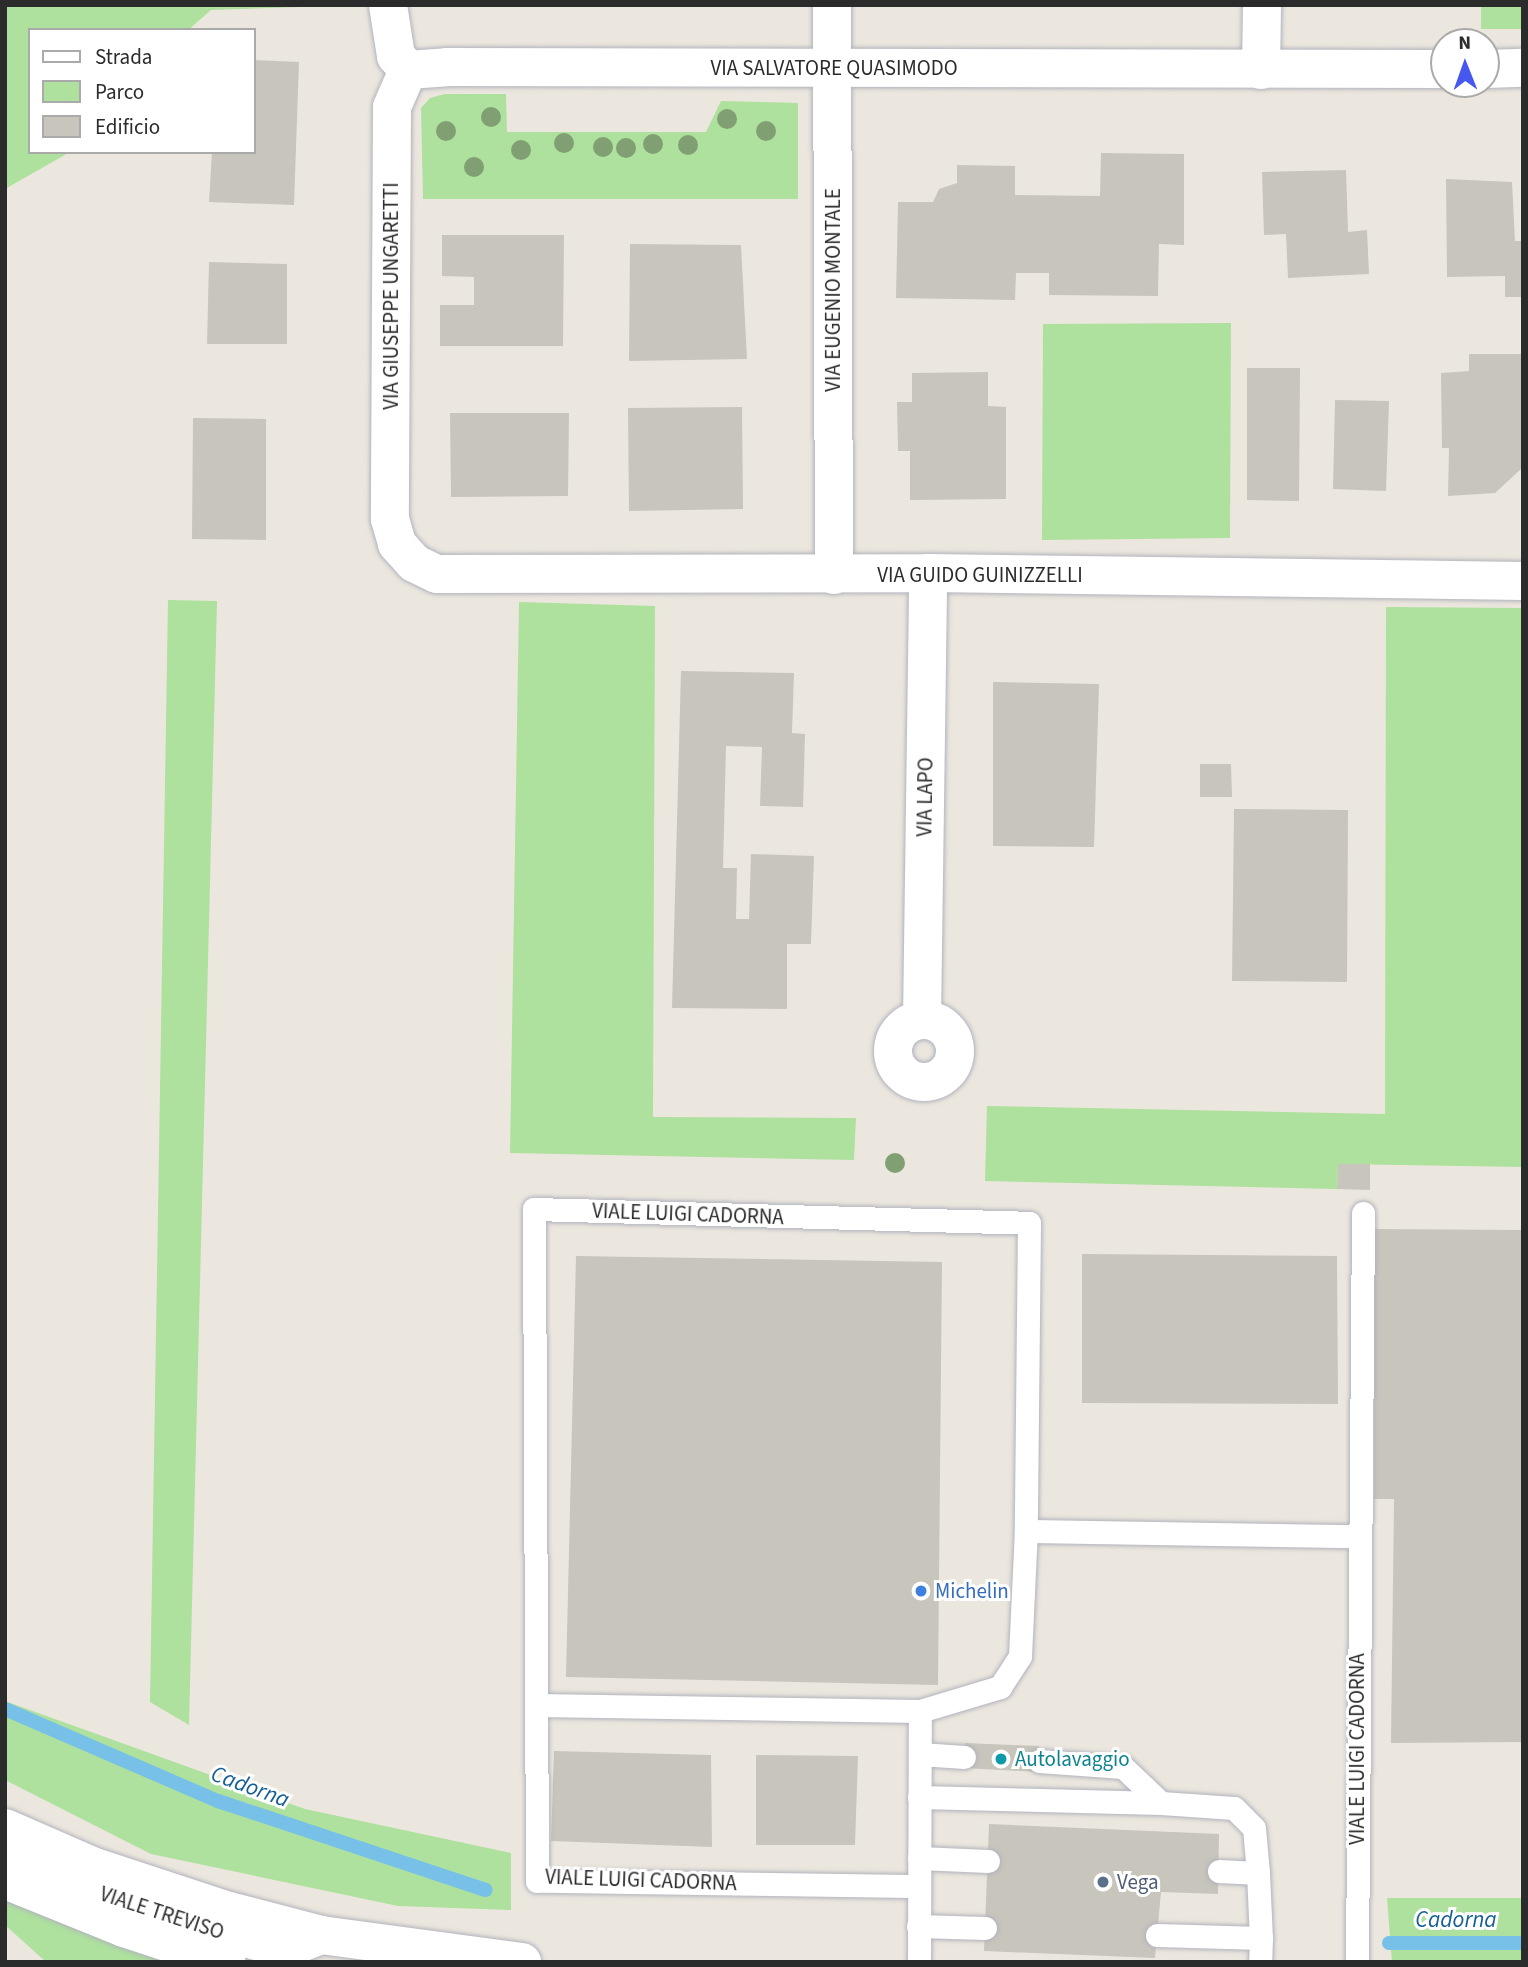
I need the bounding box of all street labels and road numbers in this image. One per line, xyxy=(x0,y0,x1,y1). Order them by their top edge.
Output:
street label: VIA SALVATORE QUASIMODO xyxy=(710,55,958,81)
street label: VIA GIUSEPPE UNGARETTI xyxy=(378,182,404,410)
street label: VIA EUGENIO MONTALE xyxy=(820,188,846,392)
street label: VIA GUIDO GUINIZZELLI xyxy=(877,562,1083,588)
street label: VIA LAPO xyxy=(912,757,938,837)
street label: VIALE LUIGI CADORNA xyxy=(592,1198,784,1230)
street label: VIALE LUIGI CADORNA xyxy=(1344,1653,1370,1845)
street label: VIALE LUIGI CADORNA xyxy=(545,1864,737,1896)
street label: VIALE TREVISO xyxy=(97,1881,227,1945)

